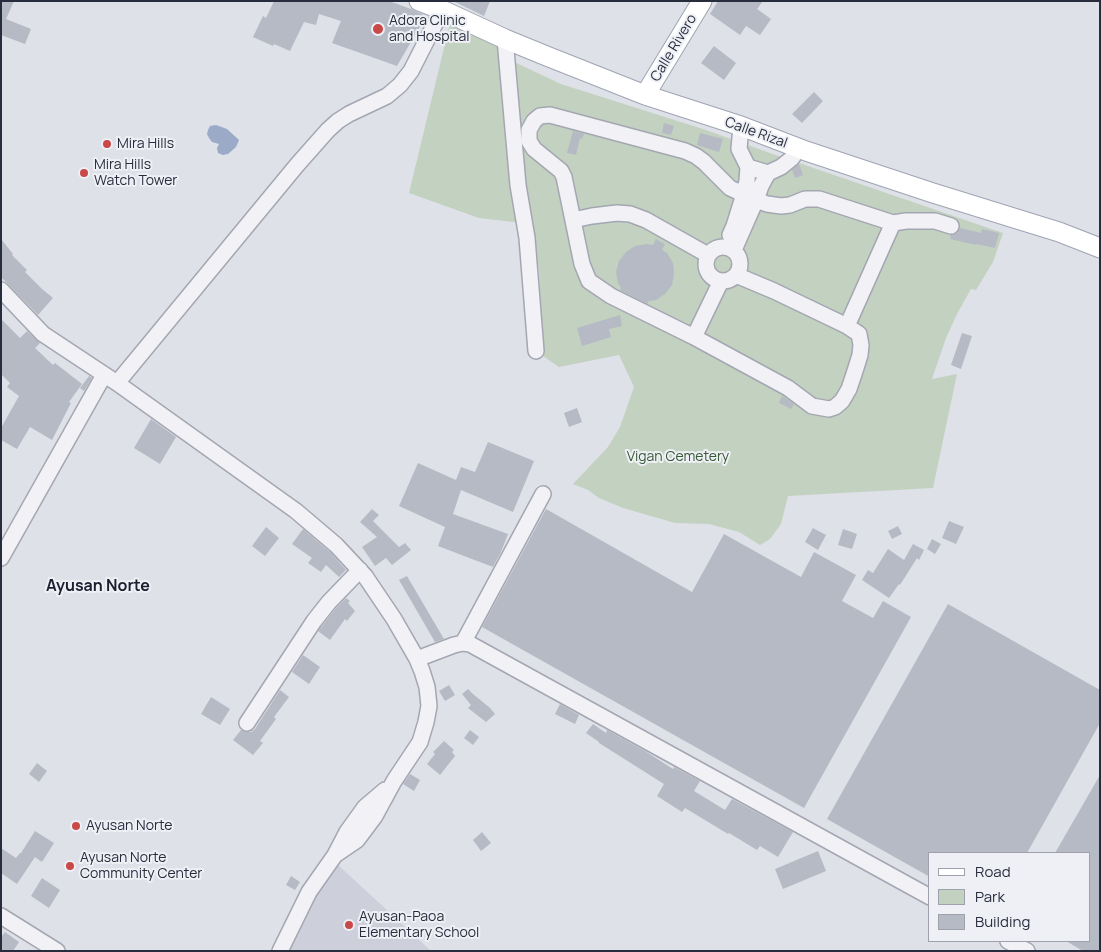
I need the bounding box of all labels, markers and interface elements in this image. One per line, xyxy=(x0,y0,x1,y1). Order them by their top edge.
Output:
street label: Calle Rivero xyxy=(647,11,701,85)
place label: Adora Clinic and Hospital xyxy=(389,13,469,46)
marker: Adora Clinic and Hospital xyxy=(371,22,385,36)
street label: Calle Rizal xyxy=(722,114,790,152)
place label: Mira Hills xyxy=(117,136,174,152)
marker: Mira Hills xyxy=(101,138,113,150)
place label: Mira Hills Watch Tower xyxy=(94,157,177,190)
marker: Mira Hills Watch Tower xyxy=(78,167,90,179)
park label: Vigan Cemetery xyxy=(627,449,729,465)
district label: Ayusan Norte xyxy=(46,577,150,597)
place label: Ayusan Norte xyxy=(86,818,173,834)
marker: Ayusan Norte xyxy=(70,820,82,832)
place label: Ayusan Norte Community Center xyxy=(80,850,202,882)
legend xyxy=(928,852,1091,942)
marker: Ayusan Norte Community Center xyxy=(64,860,76,872)
text: Road xyxy=(975,861,1011,882)
text: Park xyxy=(975,886,1005,907)
place label: Ayusan-Paoa Elementary School xyxy=(359,909,479,942)
text: Building xyxy=(975,911,1030,932)
marker: Ayusan-Paoa Elementary School xyxy=(343,919,355,931)

